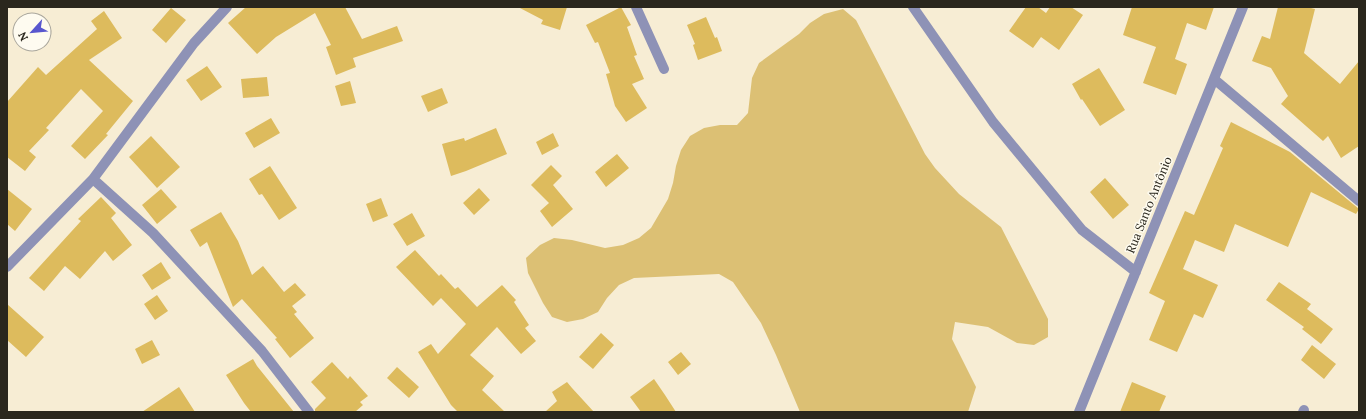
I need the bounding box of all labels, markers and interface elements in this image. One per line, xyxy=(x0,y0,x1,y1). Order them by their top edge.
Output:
north arrow xyxy=(12,12,52,52)
text: N xyxy=(15,29,31,44)
street label: Rua Santo Antônio xyxy=(1122,154,1175,255)

